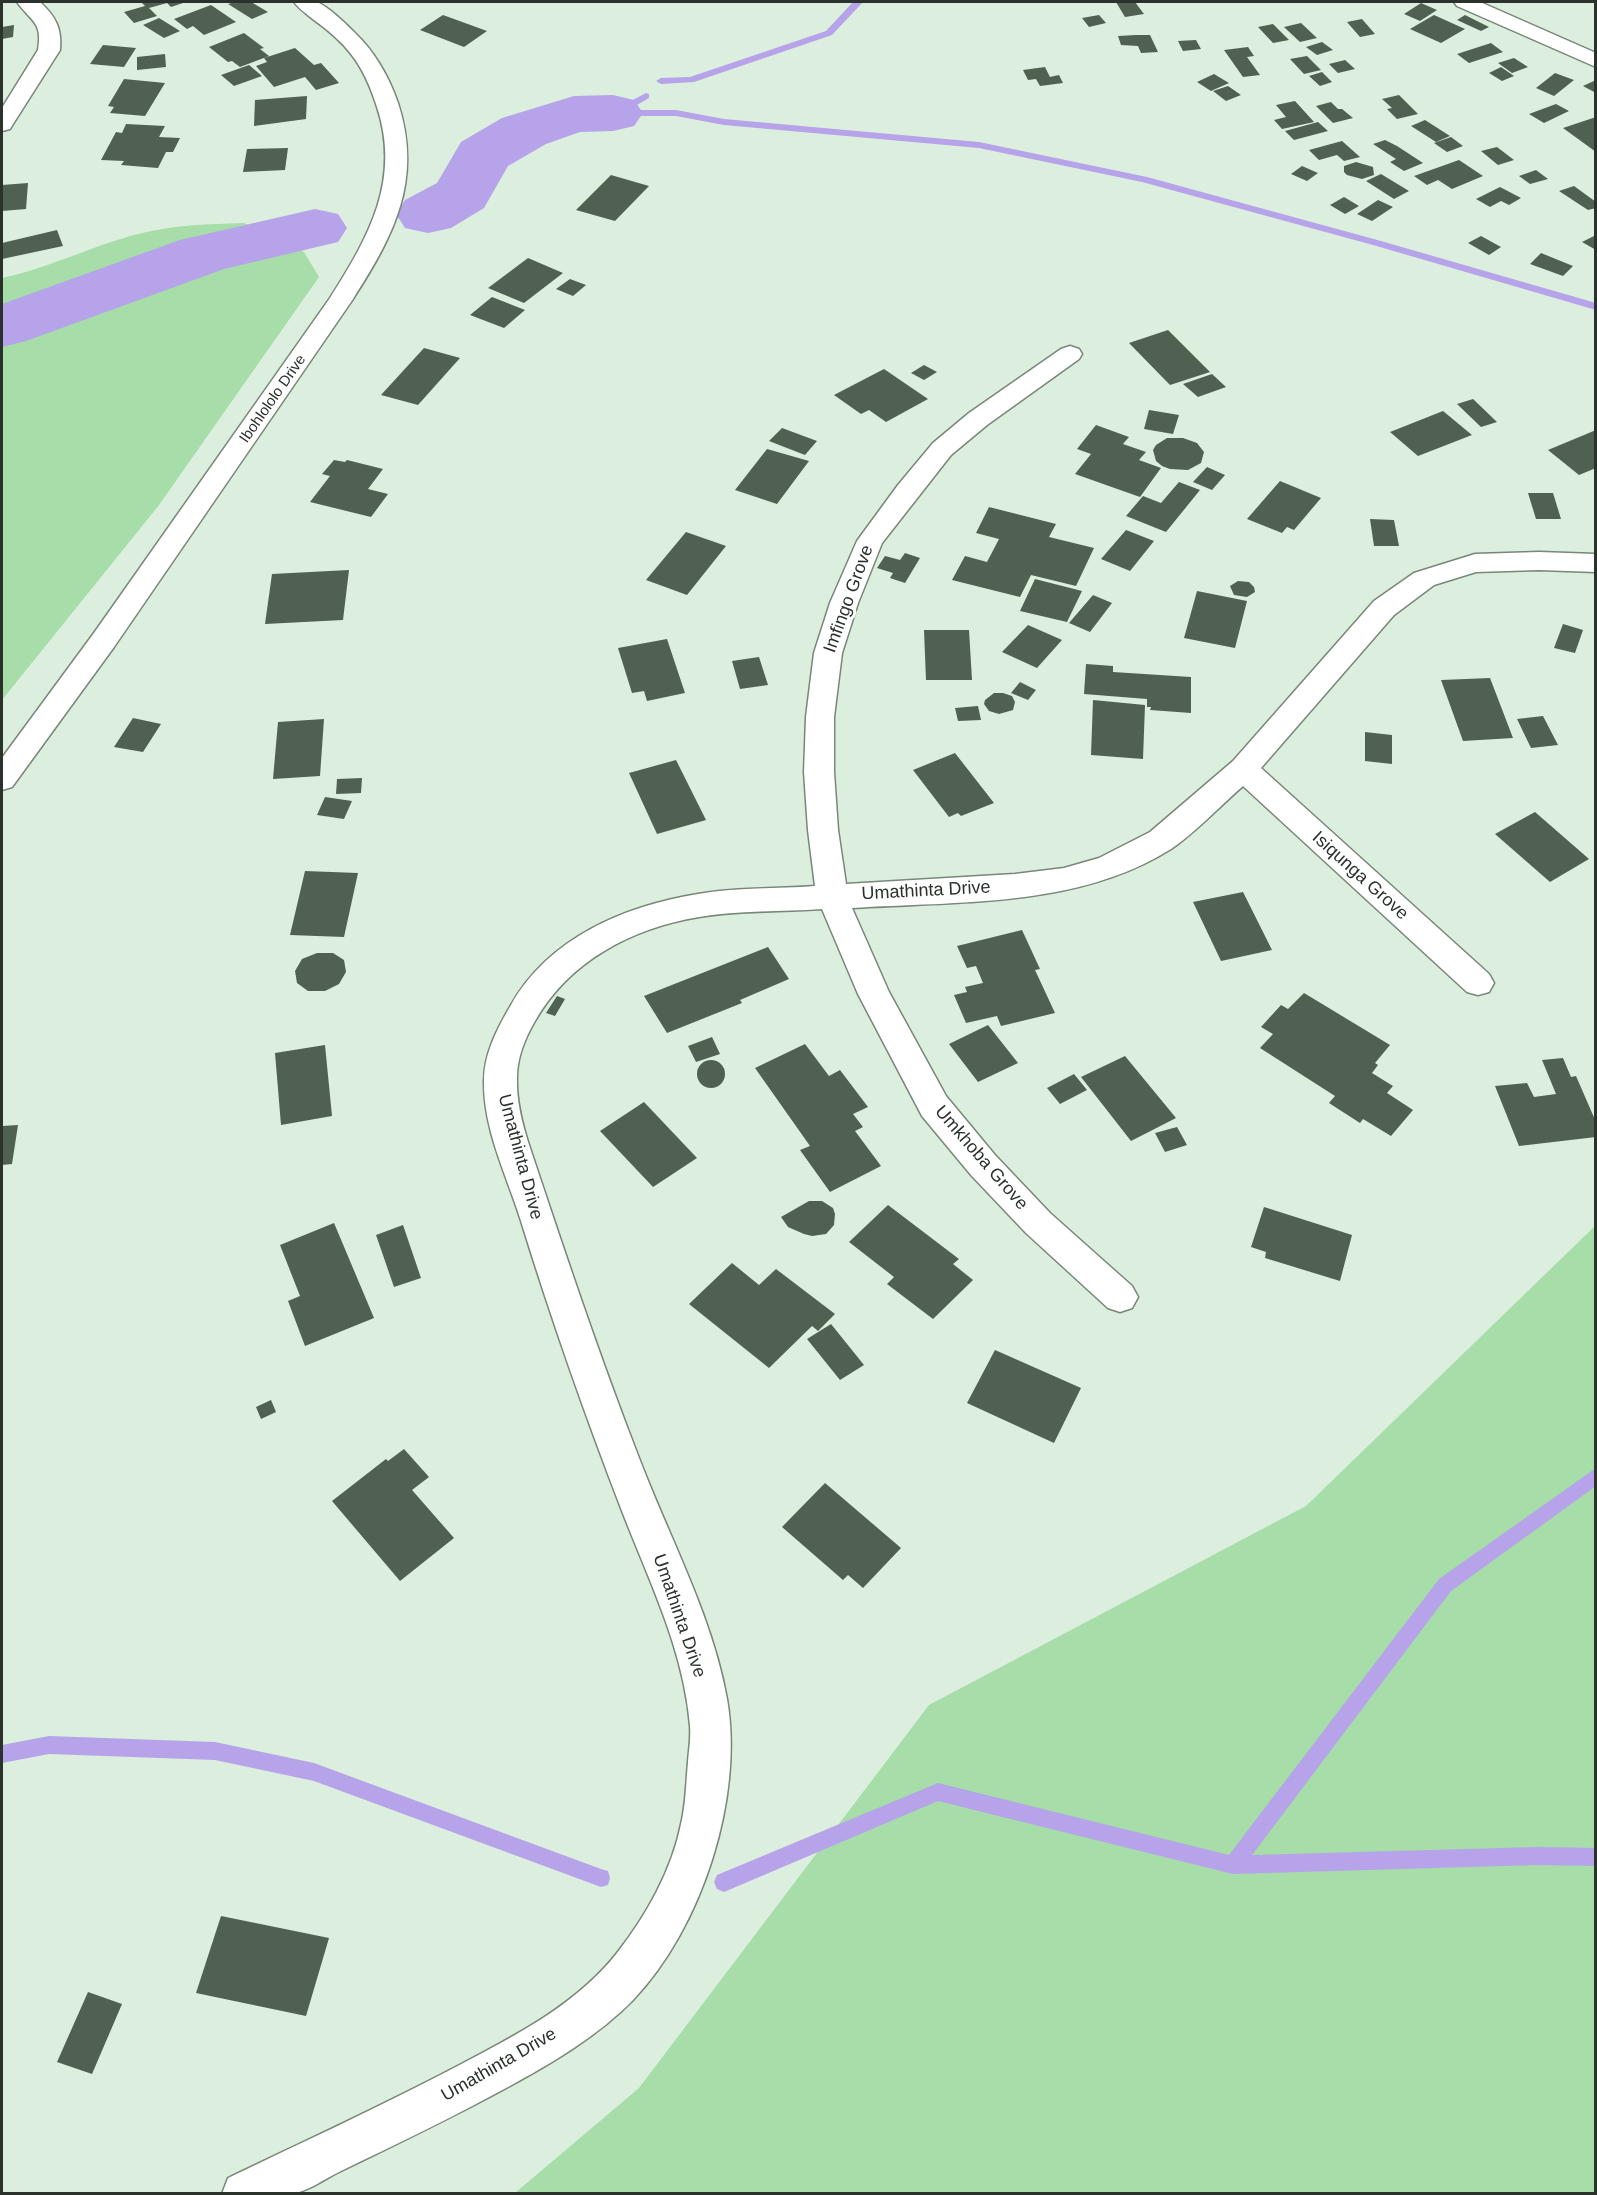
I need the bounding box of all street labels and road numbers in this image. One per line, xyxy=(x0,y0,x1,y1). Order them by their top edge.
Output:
street label: Ibohlololo Drive xyxy=(236,351,310,447)
street label: Imfingo Grove xyxy=(820,542,878,656)
street label: Isiqunga Grove xyxy=(1307,827,1413,925)
street label: Umathinta Drive xyxy=(861,877,991,905)
street label: Umathinta Drive xyxy=(493,1092,547,1222)
street label: Umkhoba Grove xyxy=(930,1101,1032,1215)
street label: Umathinta Drive xyxy=(648,1551,710,1681)
street label: Umathinta Drive xyxy=(438,2023,560,2107)

